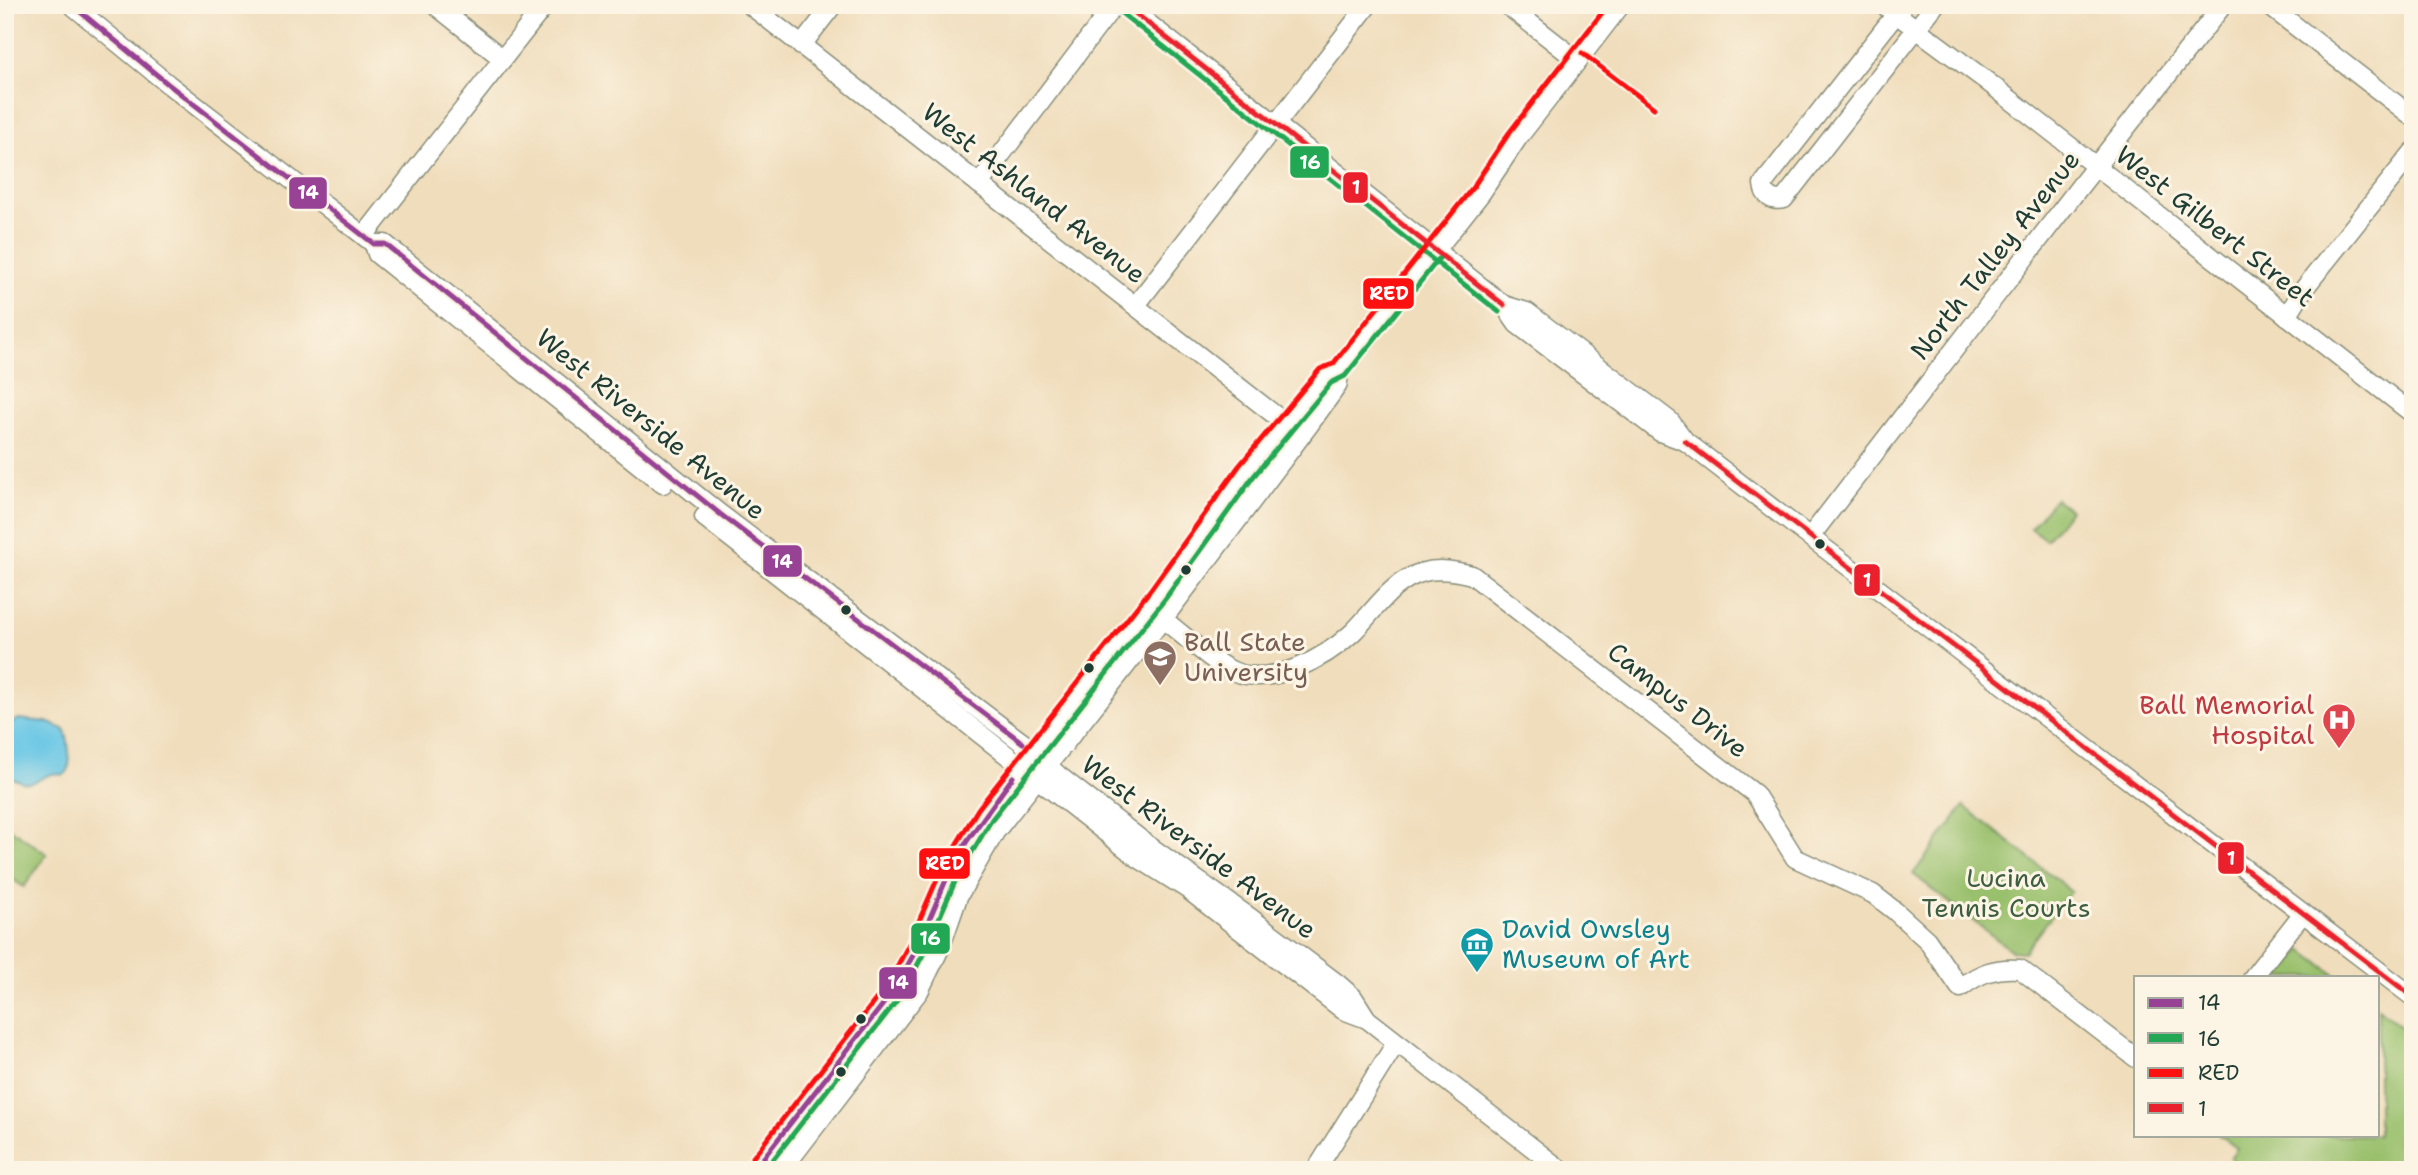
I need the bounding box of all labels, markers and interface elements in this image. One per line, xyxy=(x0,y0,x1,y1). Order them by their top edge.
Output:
street label: West Ashland Avenue xyxy=(915,94,1153,291)
street label: West Gilbert Street xyxy=(2109,137,2322,314)
street label: North Talley Avenue xyxy=(1902,143,2087,367)
line badge: 16 xyxy=(1289,145,1330,179)
text: 16 xyxy=(1299,150,1321,175)
line badge: 1 xyxy=(1342,171,1369,204)
text: 1 xyxy=(1352,175,1360,200)
line badge: 14 xyxy=(288,176,328,210)
text: 14 xyxy=(297,180,319,205)
line badge: RED xyxy=(1362,277,1415,310)
text: RED xyxy=(1369,281,1409,306)
street label: West Riverside Avenue xyxy=(529,320,773,527)
unlabelled marker xyxy=(1813,537,1827,551)
line badge: 14 xyxy=(762,544,803,578)
text: 14 xyxy=(771,549,793,574)
unlabelled marker xyxy=(1179,563,1193,577)
line badge: 1 xyxy=(1853,563,1881,597)
text: 1 xyxy=(1863,568,1871,593)
unlabelled marker xyxy=(839,603,853,617)
place label: Ball State University xyxy=(1184,624,1308,689)
street label: Campus Drive xyxy=(1601,634,1756,765)
school or university icon: Ball State University xyxy=(1141,638,1179,687)
unlabelled marker xyxy=(1082,661,1096,675)
place label: Ball Memorial Hospital xyxy=(2139,687,2314,752)
hospital icon: Ball Memorial Hospital xyxy=(2320,701,2358,750)
street label: West Riverside Avenue xyxy=(1075,747,1324,947)
line badge: 1 xyxy=(2217,841,2245,875)
text: 1 xyxy=(2227,846,2235,871)
line badge: RED xyxy=(918,847,971,880)
text: RED xyxy=(925,851,965,876)
park label: Lucina Tennis Courts xyxy=(1921,860,2091,925)
place label: David Owsley Museum of Art xyxy=(1502,911,1690,976)
line badge: 16 xyxy=(910,922,951,955)
museum icon: David Owsley Museum of Art xyxy=(1458,925,1496,974)
text: 16 xyxy=(919,926,941,951)
line badge: 14 xyxy=(878,966,918,1000)
text: 14 xyxy=(887,970,909,995)
legend xyxy=(2134,976,2380,1136)
text: 14 xyxy=(2198,989,2221,1017)
unlabelled marker xyxy=(854,1012,868,1026)
text: 16 xyxy=(2198,1025,2221,1053)
text: RED xyxy=(2198,1059,2239,1087)
unlabelled marker xyxy=(834,1065,848,1079)
text: 1 xyxy=(2198,1095,2207,1123)

